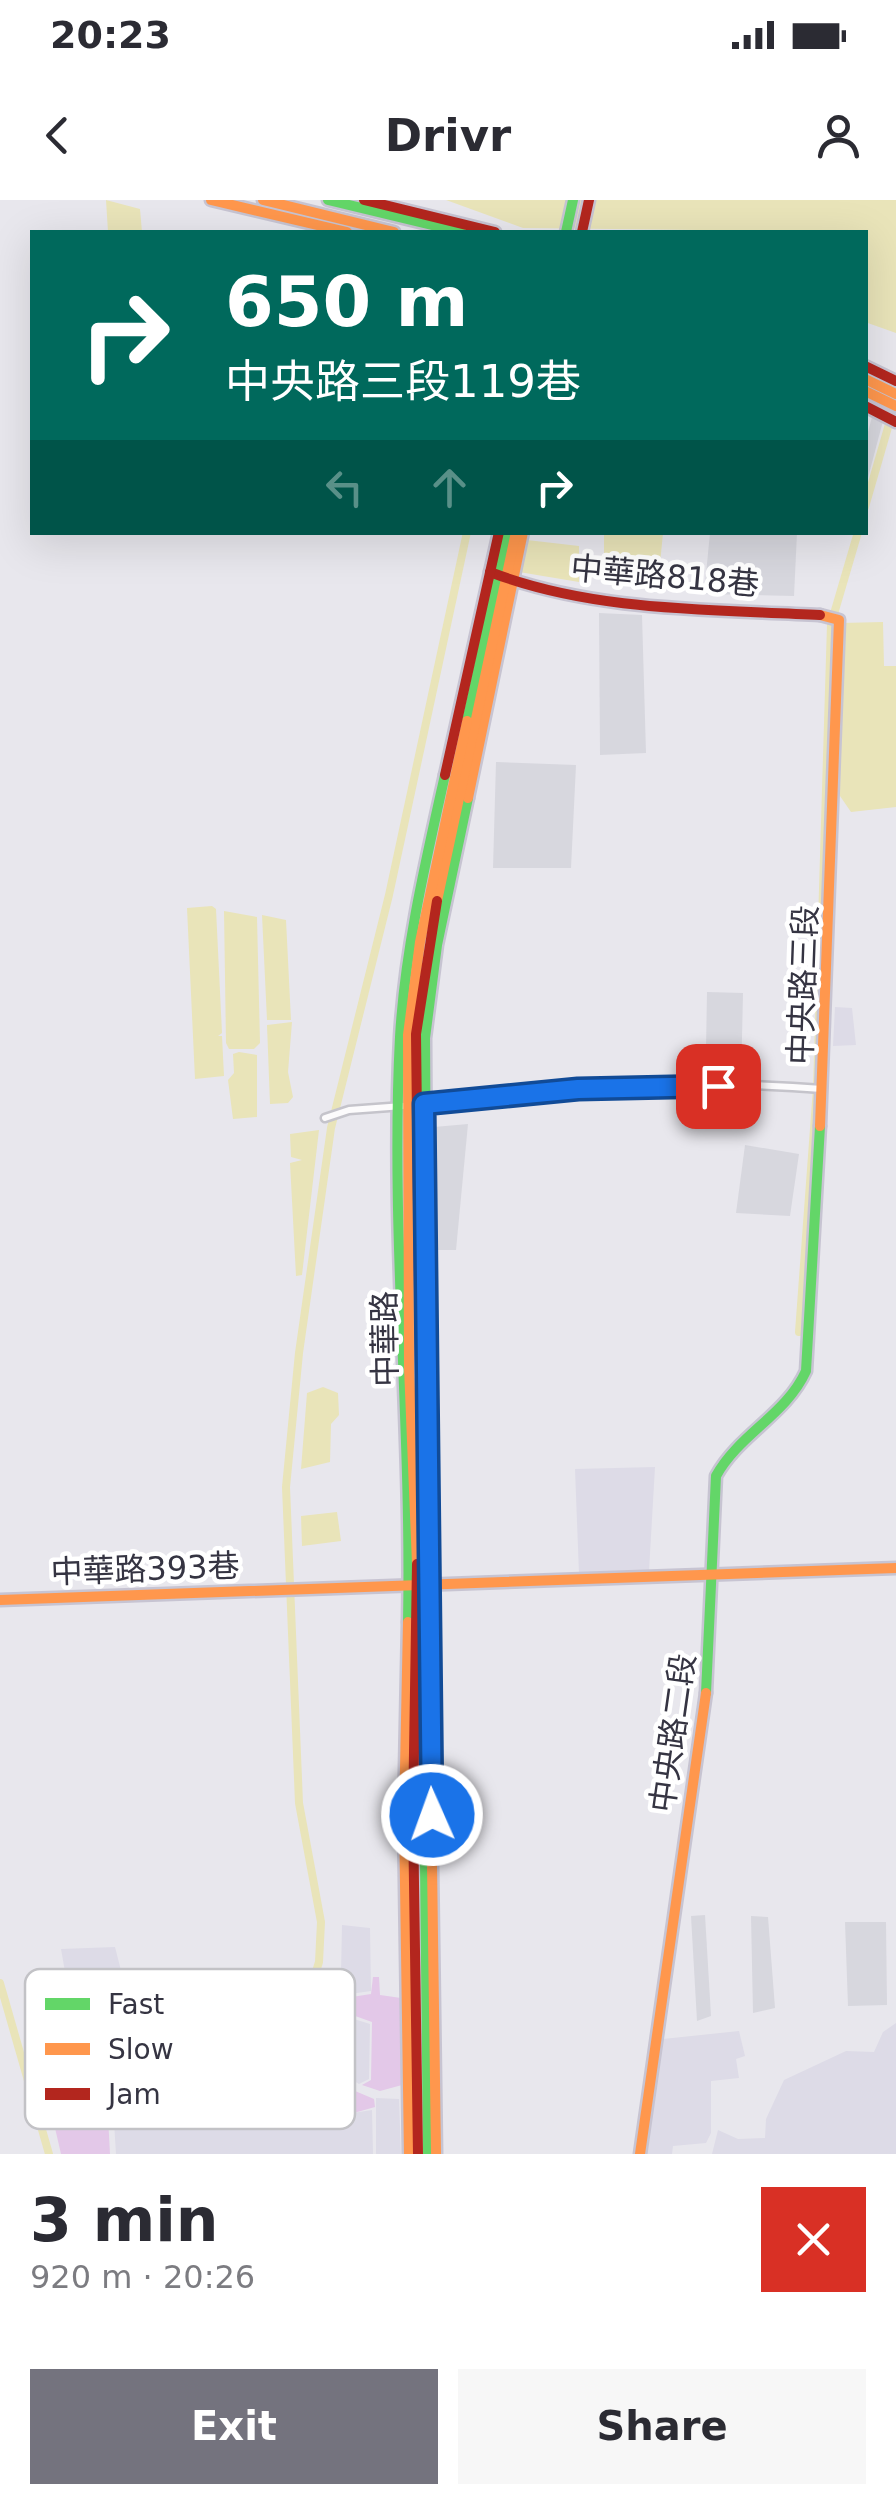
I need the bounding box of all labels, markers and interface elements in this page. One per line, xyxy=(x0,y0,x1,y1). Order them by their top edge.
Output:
text: 20:23 xyxy=(50,13,171,57)
icon: back xyxy=(30,108,85,163)
icon: person xyxy=(811,108,866,163)
text: Drivr xyxy=(385,109,511,162)
text: 650 m xyxy=(225,261,468,343)
icon: right xyxy=(60,270,190,400)
text: 中央路三段119巷 xyxy=(225,355,581,408)
icon: left xyxy=(317,460,372,515)
icon: ahead xyxy=(422,460,477,515)
icon: right xyxy=(527,460,582,515)
street label: 中華路818巷 xyxy=(569,549,761,603)
street label: 中央路三段 xyxy=(781,904,825,1066)
pin xyxy=(676,1044,761,1129)
icon: arrive xyxy=(691,1059,746,1114)
street label: 中華路 xyxy=(365,1291,405,1387)
street label: 中華路393巷 xyxy=(50,1547,240,1591)
street label: 中央路二段 xyxy=(643,1651,703,1815)
position arrow xyxy=(380,1763,484,1867)
legend xyxy=(25,1969,355,2129)
text: Fast xyxy=(108,1988,164,2021)
text: Slow xyxy=(108,2033,174,2066)
text: Jam xyxy=(106,2078,161,2111)
text: 3 min xyxy=(30,2185,218,2255)
button: close xyxy=(761,2187,866,2292)
text: 920 m · 20:26 xyxy=(30,2258,255,2296)
button: Exit xyxy=(30,2369,438,2484)
button: Share xyxy=(458,2369,866,2484)

